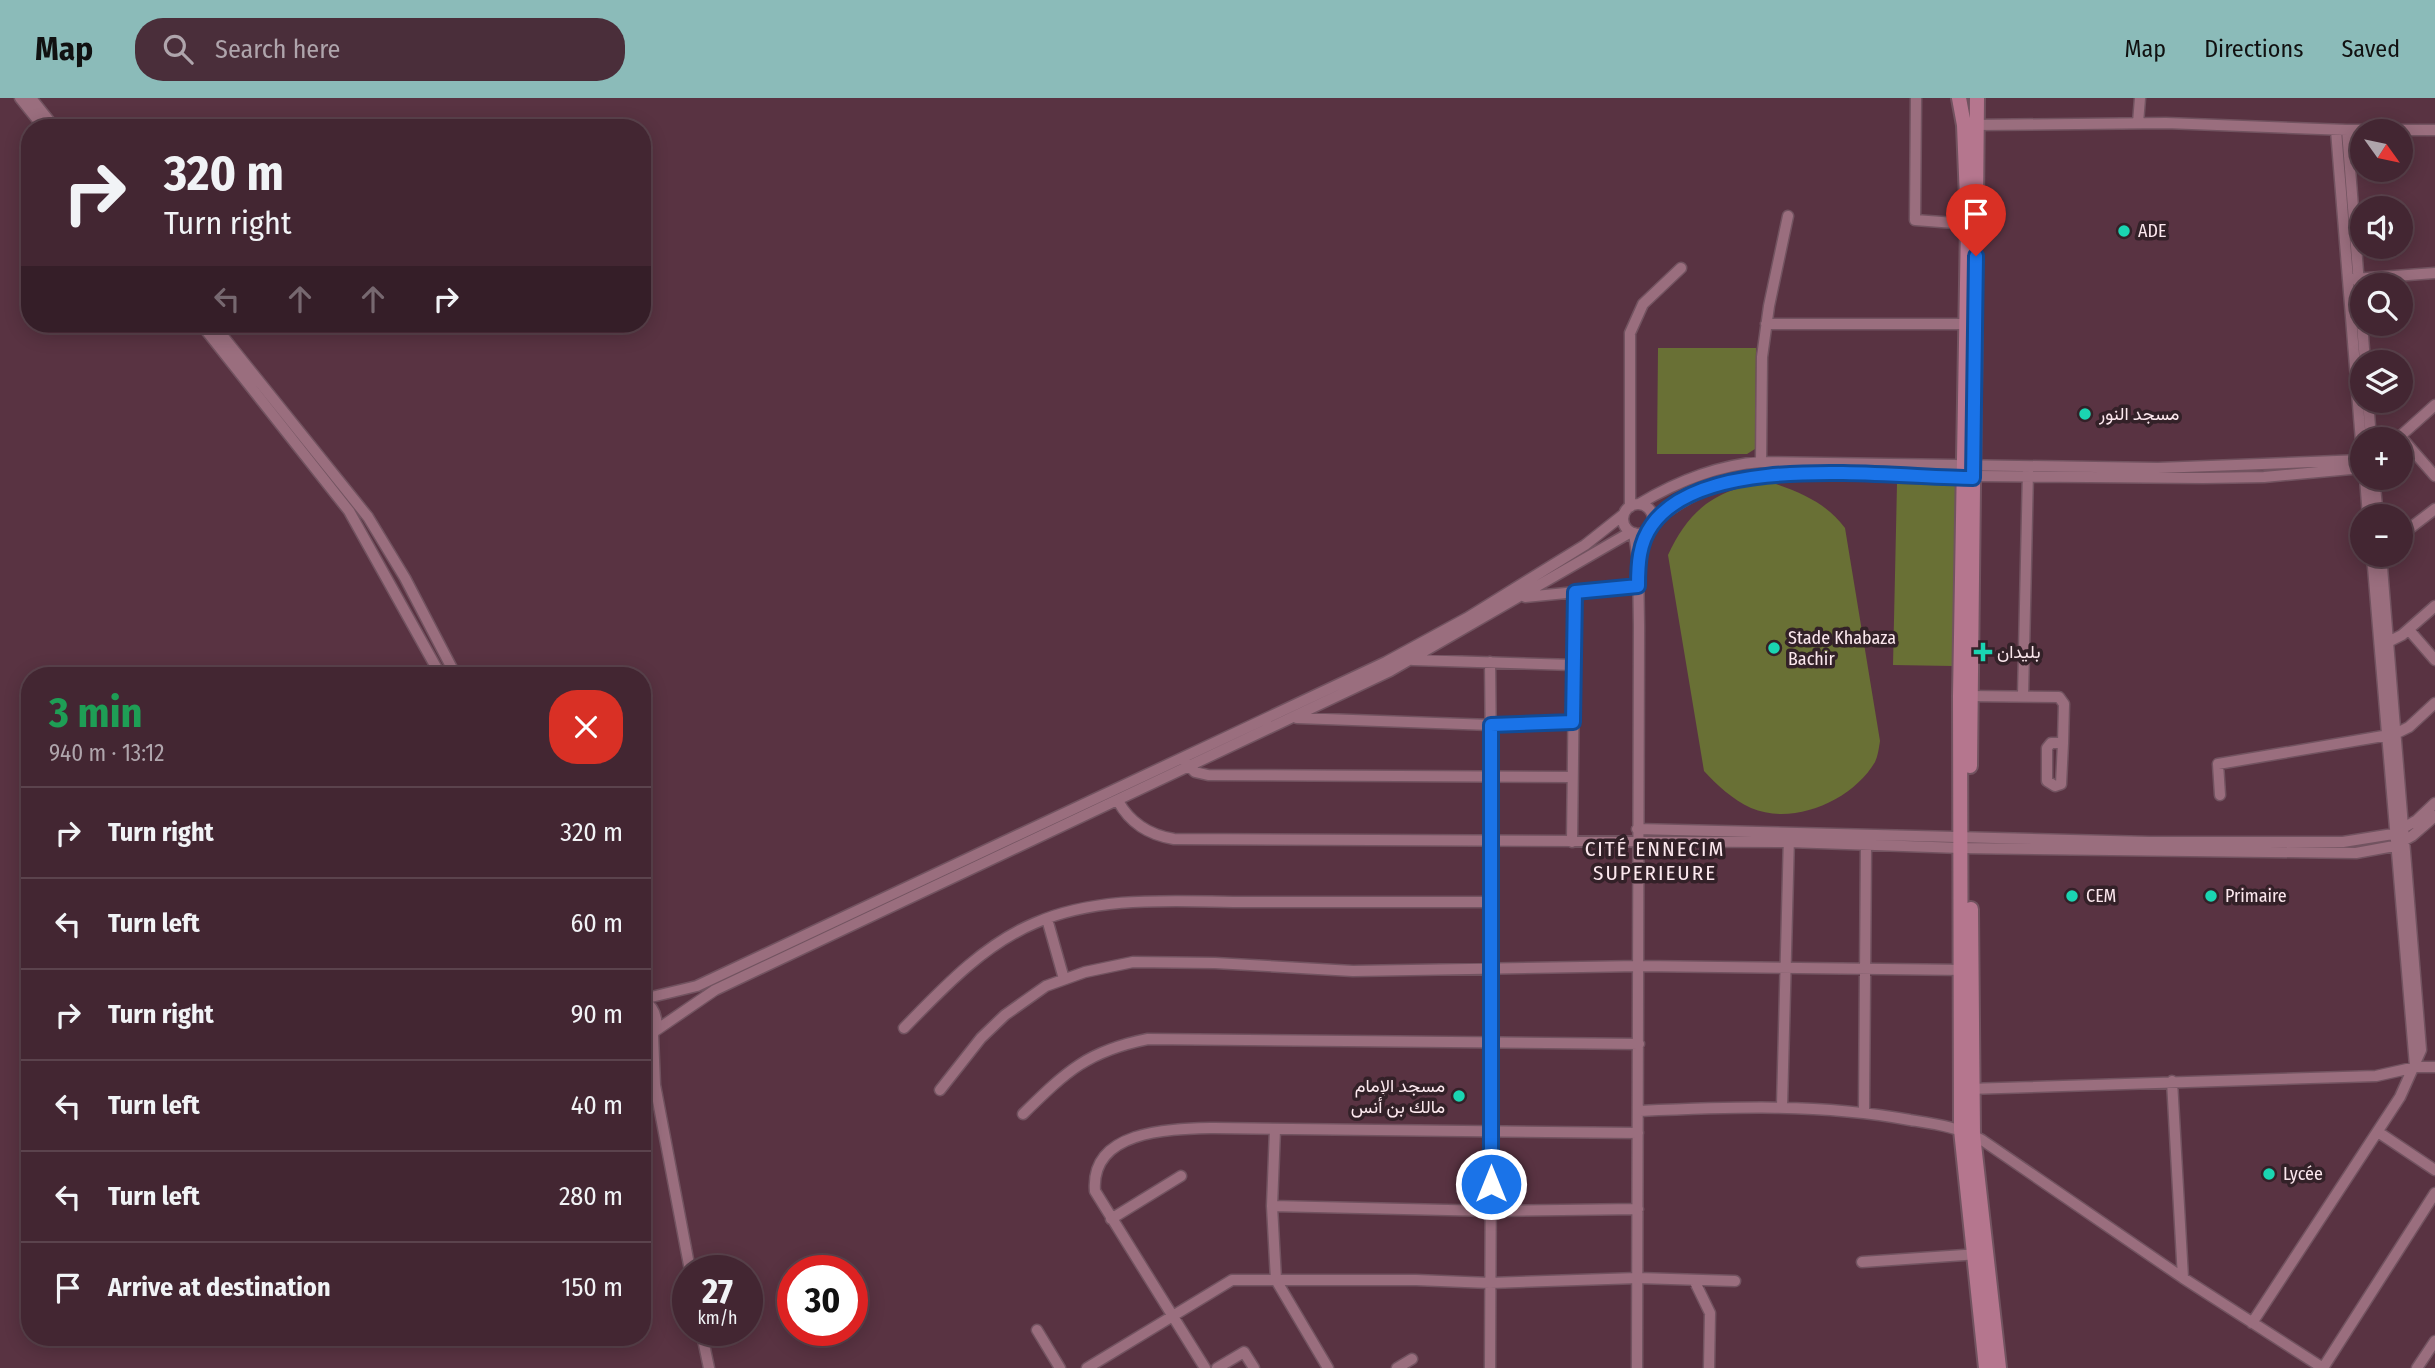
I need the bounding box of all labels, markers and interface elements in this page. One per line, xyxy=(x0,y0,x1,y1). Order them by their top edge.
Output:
search box xyxy=(135,18,625,81)
text: Map xyxy=(35,29,93,69)
icon: search xyxy=(159,30,197,68)
text: Search here xyxy=(215,34,340,65)
text: Map xyxy=(2125,35,2166,63)
text: Directions xyxy=(2204,35,2303,63)
text: Saved xyxy=(2341,35,2400,63)
north arrow xyxy=(2350,119,2413,182)
map controls xyxy=(2350,119,2413,567)
text: 320 m xyxy=(164,144,284,203)
icon: right xyxy=(49,147,140,238)
pin xyxy=(1946,184,2006,256)
icon: arrive xyxy=(1957,195,1995,233)
button: sound xyxy=(2350,196,2413,259)
text: Turn right xyxy=(164,204,291,242)
place label: ADE xyxy=(2138,220,2166,242)
marker: ADE xyxy=(2116,223,2132,239)
button: search xyxy=(2350,273,2413,336)
icon: left xyxy=(208,280,246,318)
icon: ahead xyxy=(281,280,319,318)
icon: ahead xyxy=(354,280,392,318)
icon: right xyxy=(427,280,465,318)
button: layers xyxy=(2350,350,2413,413)
place label: مسجد النور xyxy=(2098,403,2179,425)
marker: مسجد النور xyxy=(2077,406,2093,422)
button: + xyxy=(2350,427,2413,490)
button: − xyxy=(2350,504,2413,567)
place label: Stade Khabaza Bachir xyxy=(1788,627,1896,670)
marker: Stade Khabaza Bachir xyxy=(1766,640,1782,656)
place label: بليدان xyxy=(1997,641,2041,663)
marker: بليدان xyxy=(1975,644,1991,660)
text: 3 min xyxy=(49,688,143,738)
button: close xyxy=(549,690,623,764)
text: 940 m · 13:12 xyxy=(49,739,164,767)
icon: right xyxy=(49,814,87,852)
text: Turn right xyxy=(108,817,214,848)
text: 320 m xyxy=(560,817,623,848)
district label: CITÉ ENNECIM SUPERIEURE xyxy=(1585,836,1725,886)
place label: CEM xyxy=(2086,885,2116,907)
place label: Primaire xyxy=(2225,885,2287,907)
marker: CEM xyxy=(2064,888,2080,904)
marker: Primaire xyxy=(2203,888,2219,904)
icon: left xyxy=(49,905,87,943)
text: Turn left xyxy=(108,908,200,939)
text: 60 m xyxy=(570,908,623,939)
icon: right xyxy=(49,996,87,1034)
text: Turn right xyxy=(108,999,214,1030)
text: 90 m xyxy=(571,999,623,1030)
place label: مسجد الإمام مالك بن أنس xyxy=(1351,1075,1445,1118)
icon: left xyxy=(49,1087,87,1125)
marker: مسجد الإمام مالك بن أنس xyxy=(1451,1088,1467,1104)
text: Turn left xyxy=(108,1090,200,1121)
text: 40 m xyxy=(571,1090,623,1121)
position arrow xyxy=(1454,1147,1528,1221)
place label: Lycée xyxy=(2283,1163,2323,1185)
marker: Lycée xyxy=(2261,1166,2277,1182)
icon: left xyxy=(49,1178,87,1216)
text: Turn left xyxy=(108,1181,200,1212)
text: 280 m xyxy=(559,1181,623,1212)
speed limit sign: 30 xyxy=(777,1255,868,1346)
icon: arrive xyxy=(49,1269,87,1307)
text: 27 xyxy=(702,1270,733,1312)
text: Arrive at destination xyxy=(108,1272,331,1303)
text: 150 m xyxy=(561,1272,623,1303)
text: km/h xyxy=(697,1307,738,1329)

